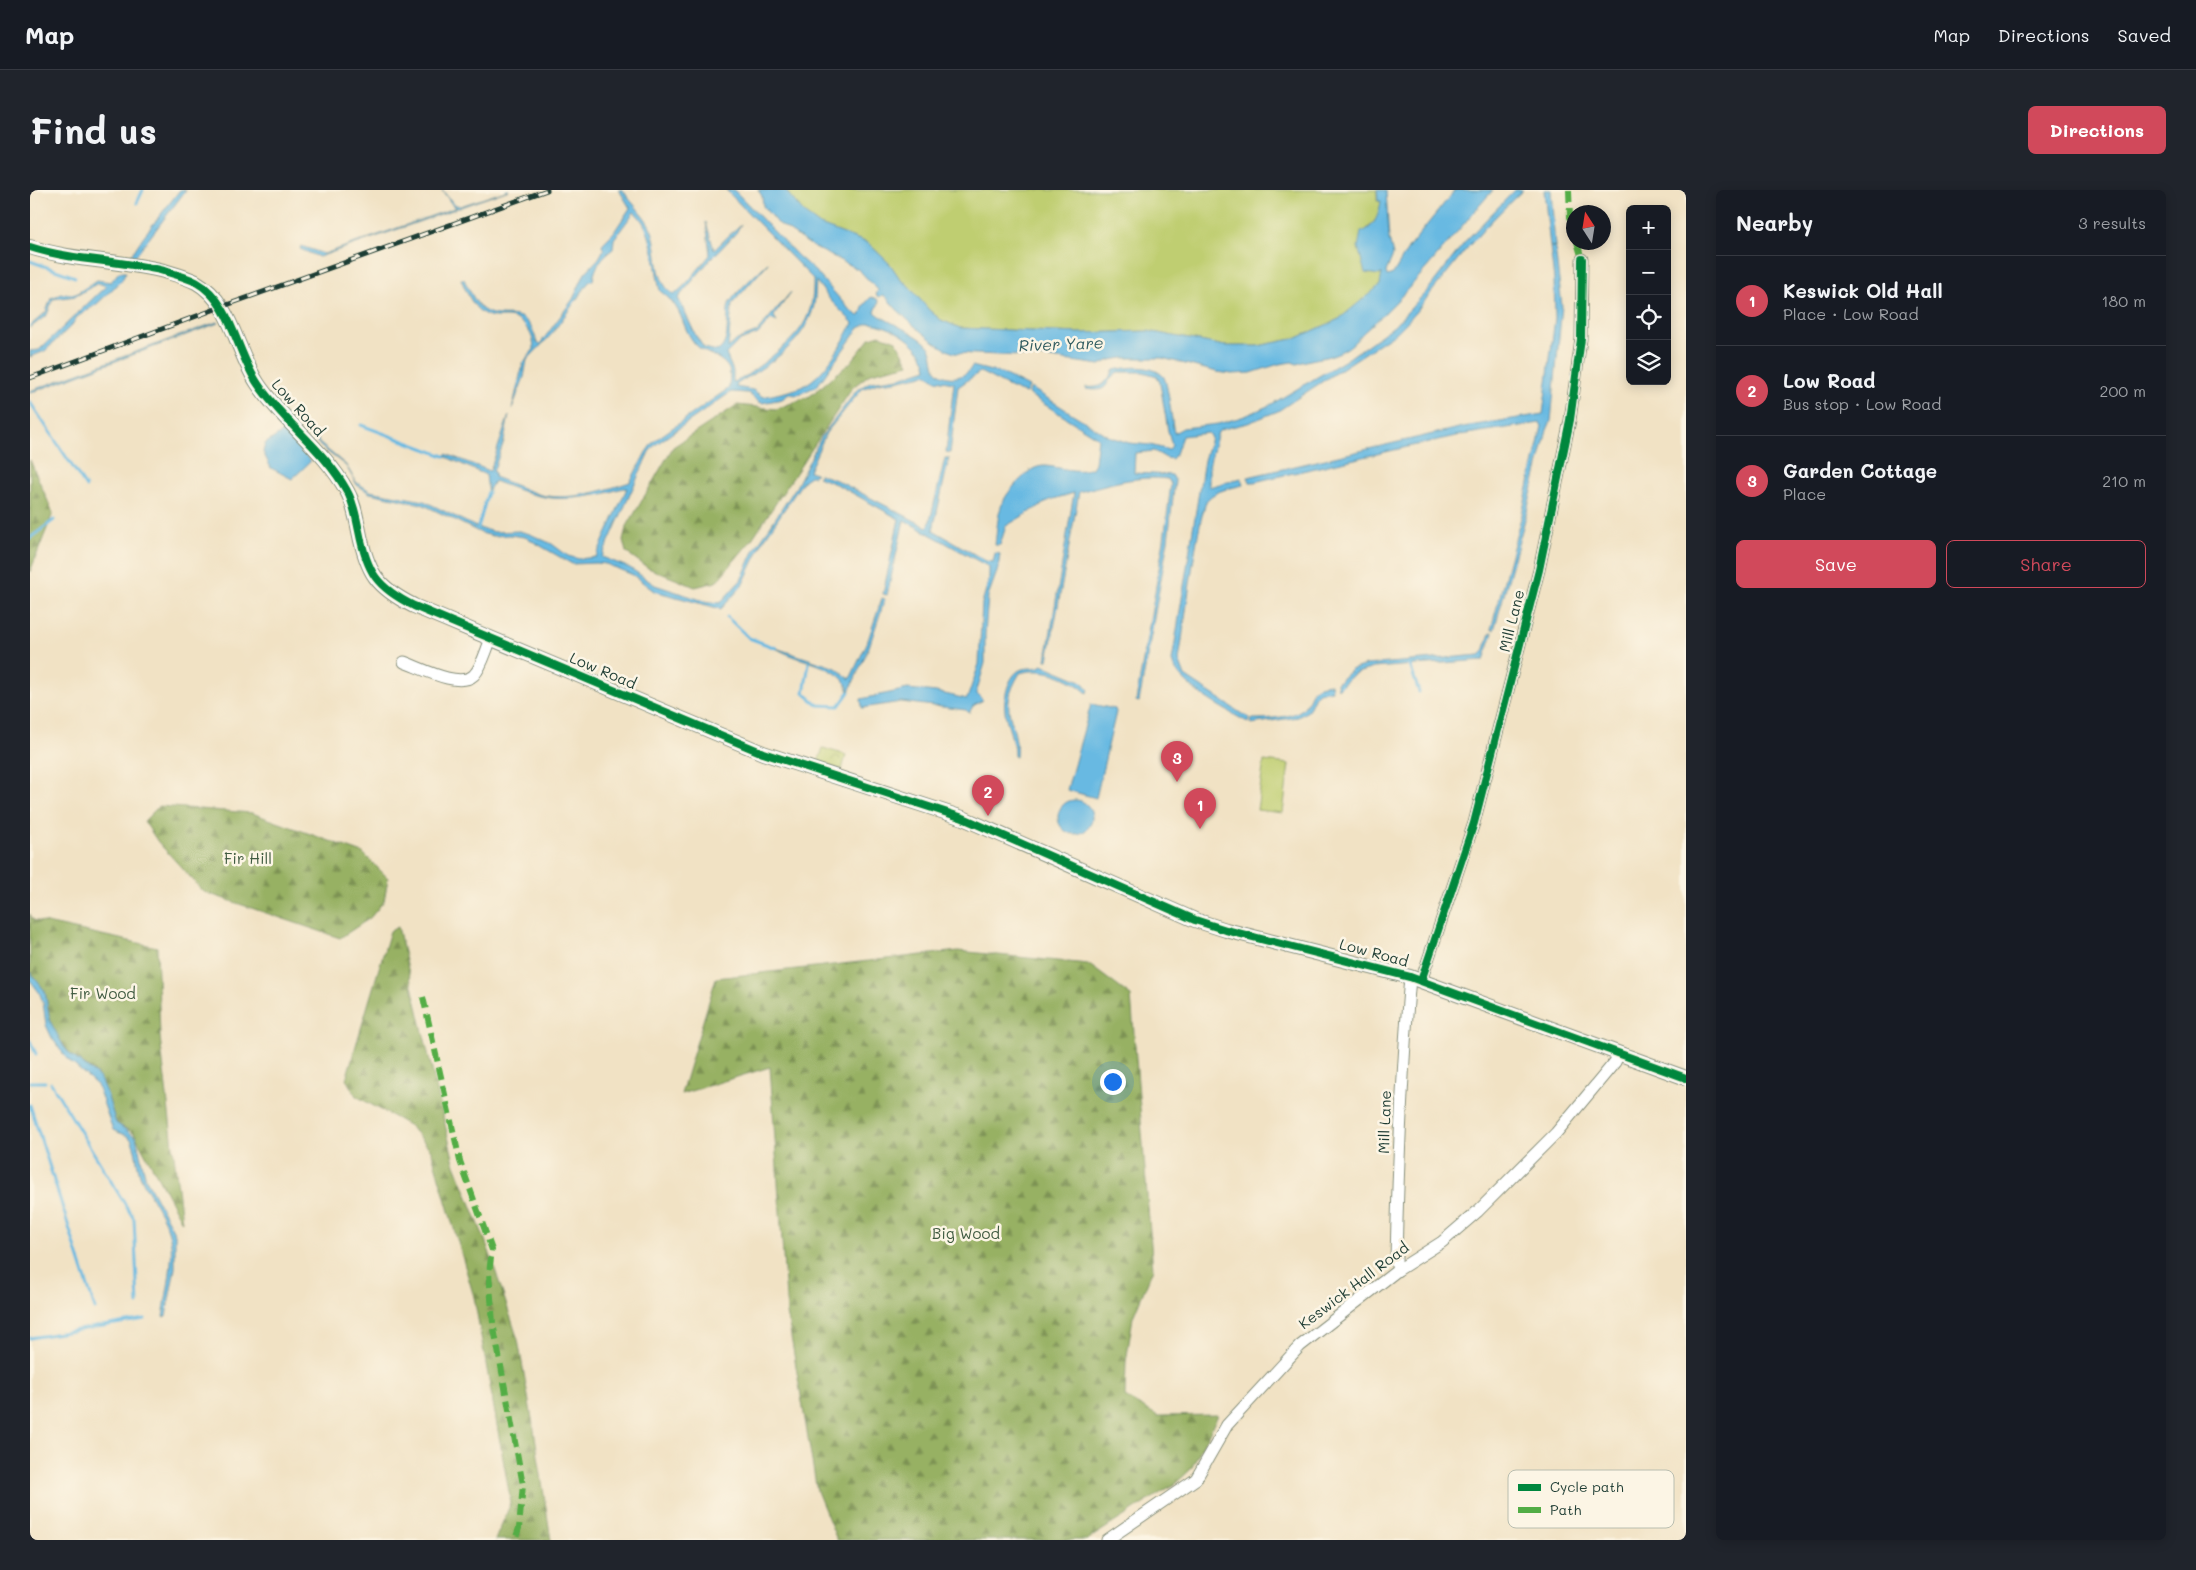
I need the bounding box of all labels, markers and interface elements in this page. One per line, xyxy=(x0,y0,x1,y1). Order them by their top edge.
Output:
text: Map xyxy=(25,19,74,50)
text: Map xyxy=(1933,23,1970,47)
text: Directions xyxy=(1998,23,2090,47)
text: Saved xyxy=(2118,23,2171,47)
button: Directions xyxy=(2028,106,2166,154)
text: Find us xyxy=(30,107,157,153)
north arrow xyxy=(1566,205,1611,250)
map controls xyxy=(1626,205,1671,385)
button: + xyxy=(1626,205,1671,250)
text: Nearby xyxy=(1736,209,1813,236)
text: 3 results xyxy=(2078,212,2146,233)
button: − xyxy=(1626,250,1671,295)
text: Keswick Old Hall xyxy=(1783,278,1943,303)
text: 1 xyxy=(1748,290,1756,311)
text: 180 m xyxy=(2101,290,2146,311)
button: locate xyxy=(1626,295,1671,340)
text: Place · Low Road xyxy=(1783,303,1919,324)
water label: River Yare xyxy=(1018,332,1104,355)
button: layers xyxy=(1626,340,1671,385)
text: Low Road xyxy=(1783,368,1875,393)
street label: Low Road xyxy=(268,374,330,440)
text: 2 xyxy=(1748,380,1756,401)
text: 200 m xyxy=(2099,380,2146,401)
text: Bus stop · Low Road xyxy=(1783,393,1941,414)
text: Garden Cottage xyxy=(1783,458,1937,483)
text: 3 xyxy=(1747,470,1757,491)
text: 210 m xyxy=(2102,470,2146,491)
text: Place xyxy=(1783,483,1826,504)
button: Save xyxy=(1736,540,1936,588)
button: Share xyxy=(1946,540,2146,588)
street label: Mill Lane xyxy=(1494,587,1528,654)
street label: Low Road xyxy=(567,647,640,693)
pin: 3 xyxy=(1161,741,1193,782)
pin: 2 xyxy=(972,775,1004,816)
pin: 1 xyxy=(1184,788,1216,829)
park label: Fir Hill xyxy=(224,848,272,868)
street label: Low Road xyxy=(1338,933,1411,971)
park label: Fir Wood xyxy=(70,983,136,1003)
your location xyxy=(1100,1069,1126,1095)
street label: Mill Lane xyxy=(1373,1090,1395,1154)
park label: Big Wood xyxy=(932,1223,1000,1243)
street label: Keswick Hall Road xyxy=(1294,1237,1413,1333)
legend xyxy=(1508,1470,1674,1528)
text: Cycle path xyxy=(1550,1477,1624,1496)
text: Path xyxy=(1550,1500,1581,1519)

